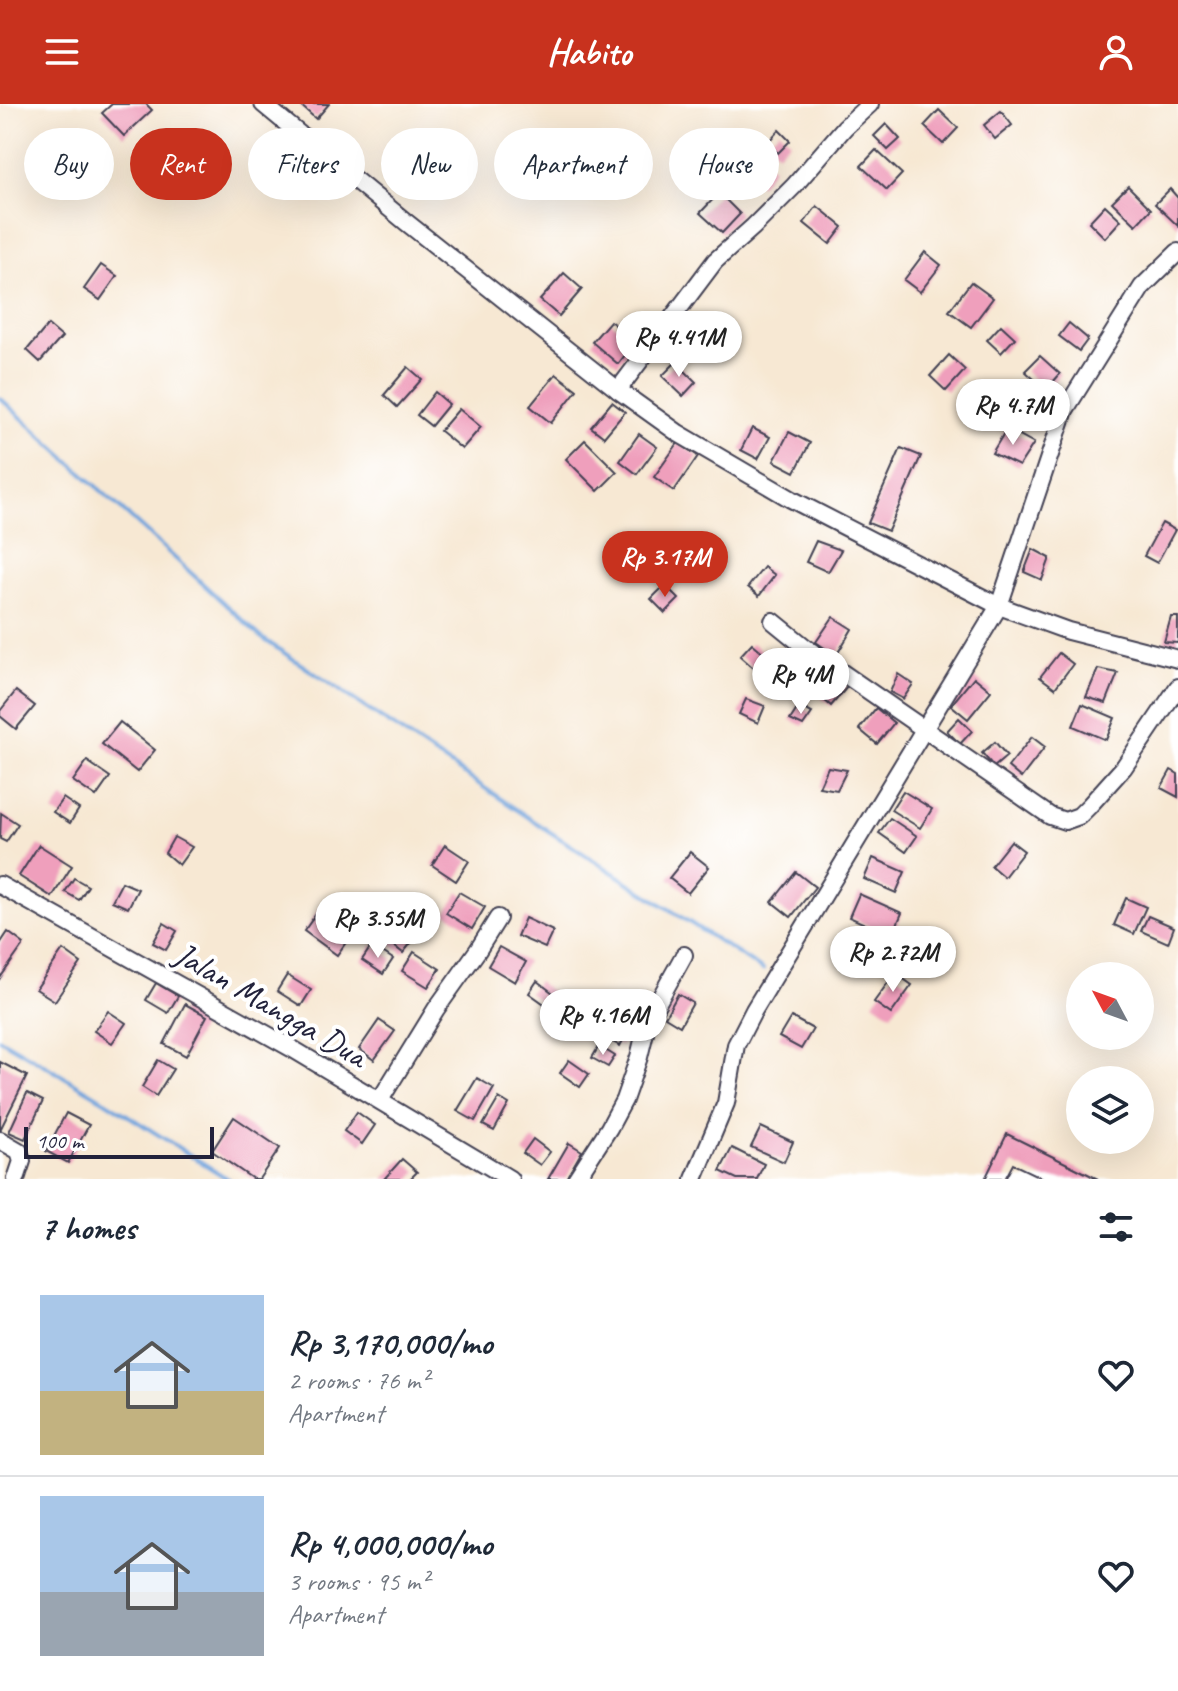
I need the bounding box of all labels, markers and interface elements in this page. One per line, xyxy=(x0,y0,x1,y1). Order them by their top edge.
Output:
text: Habito xyxy=(547,29,631,75)
icon: menu xyxy=(40,30,84,74)
icon: person xyxy=(1094,30,1138,74)
chip: Buy xyxy=(24,128,114,200)
chip: Rent xyxy=(130,128,232,200)
chip: Filters xyxy=(248,128,365,200)
chip: New xyxy=(381,128,478,200)
chip: Apartment xyxy=(494,128,653,200)
chip: House xyxy=(669,128,779,200)
pin: Rp 4.41M xyxy=(596,311,762,379)
text: Rp 4.41M xyxy=(634,320,724,353)
pin: Rp 4.7M xyxy=(939,379,1087,447)
text: Rp 4.7M xyxy=(974,388,1052,421)
pin: Rp 3.17M xyxy=(582,531,748,599)
text: Rp 3.17M xyxy=(620,540,710,573)
pin: Rp 4M xyxy=(745,648,857,716)
text: Rp 4M xyxy=(770,657,832,690)
pin: Rp 3.55M xyxy=(295,892,461,960)
text: Rp 3.55M xyxy=(333,901,423,934)
pin: Rp 2.72M xyxy=(810,926,976,994)
street label: Jalan Mangga Dua xyxy=(165,931,377,1078)
text: Rp 2.72M xyxy=(848,935,938,968)
north arrow xyxy=(1066,962,1154,1050)
map controls xyxy=(1066,962,1154,1154)
pin: Rp 4.16M xyxy=(520,989,686,1057)
text: Rp 4.16M xyxy=(558,998,648,1031)
button: layers xyxy=(1066,1066,1154,1154)
scale bar xyxy=(24,1123,214,1159)
text: 100 m xyxy=(36,1127,83,1155)
icon: filters xyxy=(1094,1205,1138,1249)
text: 7 homes xyxy=(40,1206,136,1249)
text: Rp 3,170,000/mo xyxy=(288,1321,492,1364)
icon: home xyxy=(104,1327,200,1423)
icon: heart xyxy=(1094,1353,1138,1397)
text: 2 rooms · 76 m² xyxy=(288,1364,429,1397)
text: Apartment xyxy=(288,1397,384,1430)
text: Rp 4,000,000/mo xyxy=(288,1522,492,1565)
icon: home xyxy=(104,1528,200,1624)
icon: heart xyxy=(1094,1554,1138,1598)
text: 3 rooms · 95 m² xyxy=(288,1565,429,1598)
text: Apartment xyxy=(288,1598,384,1631)

